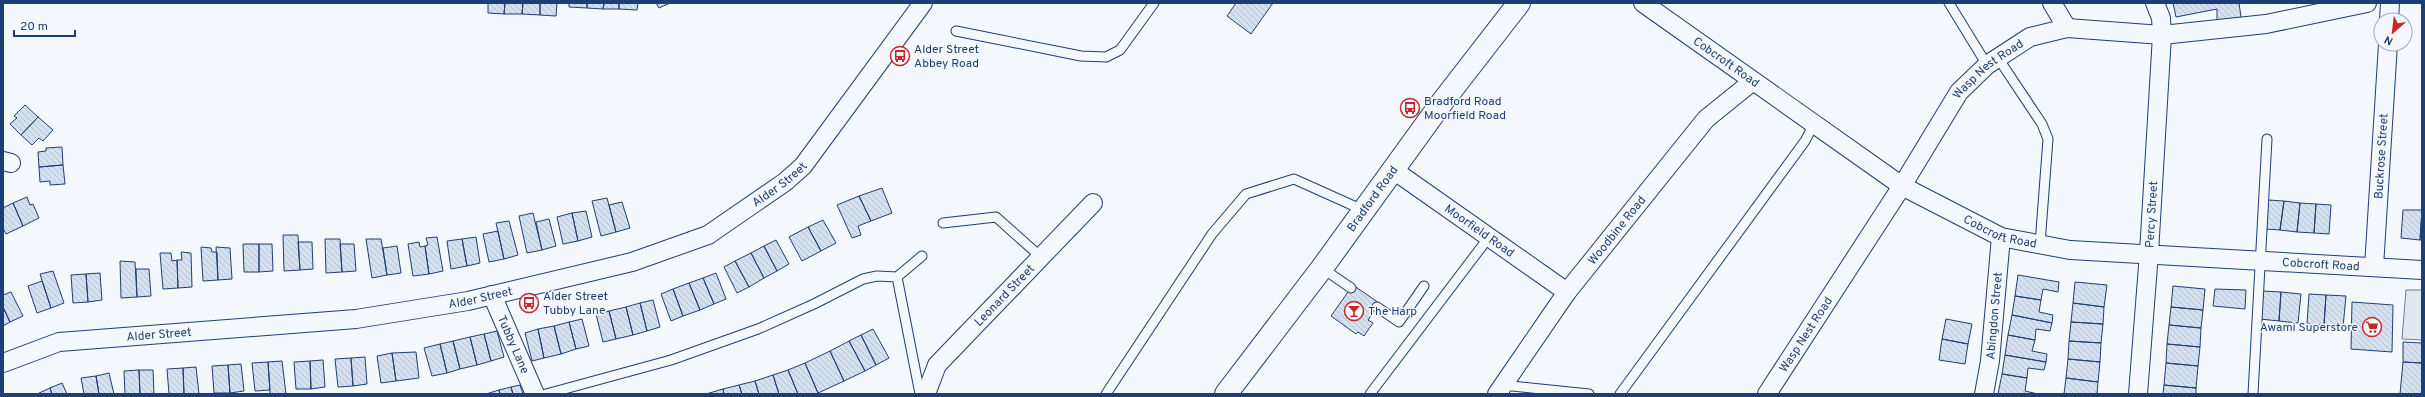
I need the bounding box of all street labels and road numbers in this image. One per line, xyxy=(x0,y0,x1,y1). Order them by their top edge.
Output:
street label: Cobcroft Road xyxy=(1689,34,1762,92)
street label: Wasp Nest Road xyxy=(1950,36,2027,102)
street label: Buckrose Street xyxy=(2371,113,2393,200)
street label: Alder Street xyxy=(749,160,812,211)
street label: Bradford Road xyxy=(1344,163,1402,235)
street label: Percy Street xyxy=(2142,181,2162,248)
street label: Woodbine Road xyxy=(1585,193,1650,269)
street label: Moorfield Road xyxy=(1441,201,1517,261)
street label: Cobcroft Road xyxy=(1960,212,2038,253)
street label: Cobcroft Road xyxy=(2282,255,2360,275)
street label: Leonard Street xyxy=(971,261,1039,330)
street label: Abingdon Street xyxy=(1983,271,2007,360)
street label: Alder Street xyxy=(447,284,514,313)
street label: Wasp Nest Road xyxy=(1776,294,1837,376)
street label: Tubby Lane xyxy=(493,313,532,377)
street label: Alder Street xyxy=(126,325,192,346)

